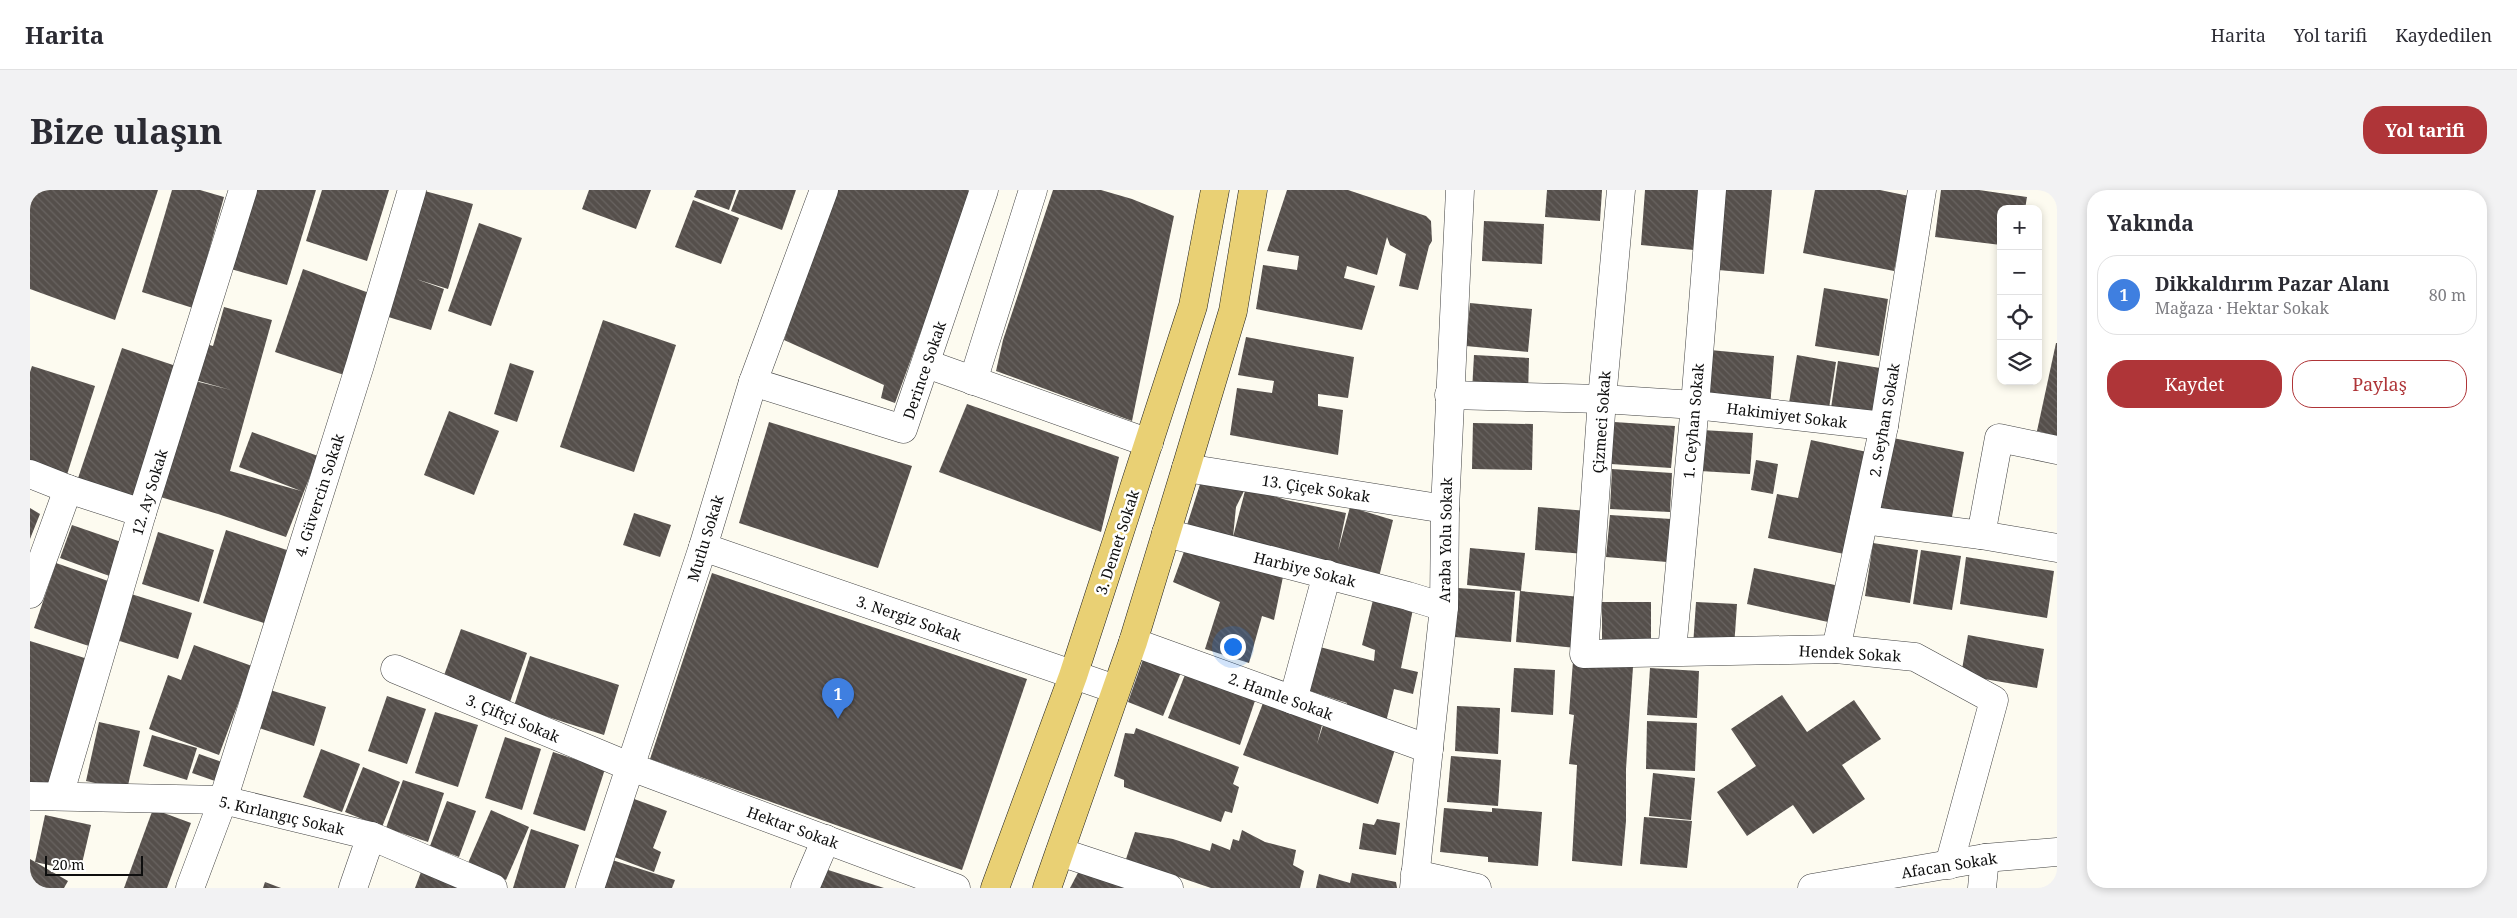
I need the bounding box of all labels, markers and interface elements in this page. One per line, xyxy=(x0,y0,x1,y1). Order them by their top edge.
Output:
text: Harita xyxy=(25,18,104,51)
text: Harita xyxy=(2211,23,2266,47)
text: Yol tarifi xyxy=(2294,23,2367,47)
text: Kaydedilen xyxy=(2395,23,2492,47)
button: Yol tarifi xyxy=(2363,106,2487,154)
text: Bize ulaşın xyxy=(30,107,223,154)
map controls xyxy=(1997,205,2042,385)
button: + xyxy=(1997,205,2042,250)
text: Yakında xyxy=(2107,209,2194,237)
button: − xyxy=(1997,250,2042,295)
text: Dikkaldırım Pazar Alanı xyxy=(2155,271,2389,297)
text: 1 xyxy=(2119,284,2129,306)
text: 80 m xyxy=(2429,284,2466,306)
button: locate xyxy=(1997,295,2042,340)
text: Mağaza · Hektar Sokak xyxy=(2155,297,2329,319)
street label: Derince Sokak xyxy=(898,318,950,422)
button: layers xyxy=(1997,340,2042,385)
button: Kaydet xyxy=(2107,360,2282,408)
button: Paylaş xyxy=(2292,360,2467,408)
street label: 2. Seyhan Sokak xyxy=(1864,361,1904,478)
street label: 1. Ceyhan Sokak xyxy=(1678,362,1708,480)
street label: Çizmeci Sokak xyxy=(1587,370,1615,474)
street label: Hakimiyet Sokak xyxy=(1726,398,1849,432)
street label: 4. Güvercin Sokak xyxy=(290,431,348,559)
street label: 12. Ay Sokak xyxy=(126,446,172,538)
street label: 13. Çiçek Sokak xyxy=(1260,470,1372,506)
street label: Araba Yolu Sokak xyxy=(1434,477,1456,603)
street label: 3. Demet Sokak xyxy=(1091,487,1143,597)
street label: Mutlu Sokak xyxy=(682,492,728,584)
street label: Harbiye Sokak xyxy=(1252,547,1358,591)
street label: 3. Nergiz Sokak xyxy=(854,591,964,645)
your location xyxy=(1220,634,1246,660)
street label: Hendek Sokak xyxy=(1798,640,1902,666)
street label: 2. Hamle Sokak xyxy=(1226,668,1336,724)
pin: 1 xyxy=(822,678,854,719)
street label: 3. Çiftçi Sokak xyxy=(463,689,563,747)
street label: 5. Kırlangıç Sokak xyxy=(217,791,347,839)
street label: Hektar Sokak xyxy=(744,801,842,853)
street label: Afacan Sokak xyxy=(1900,848,1999,882)
scale bar xyxy=(45,853,142,876)
text: 20 m xyxy=(52,855,85,874)

